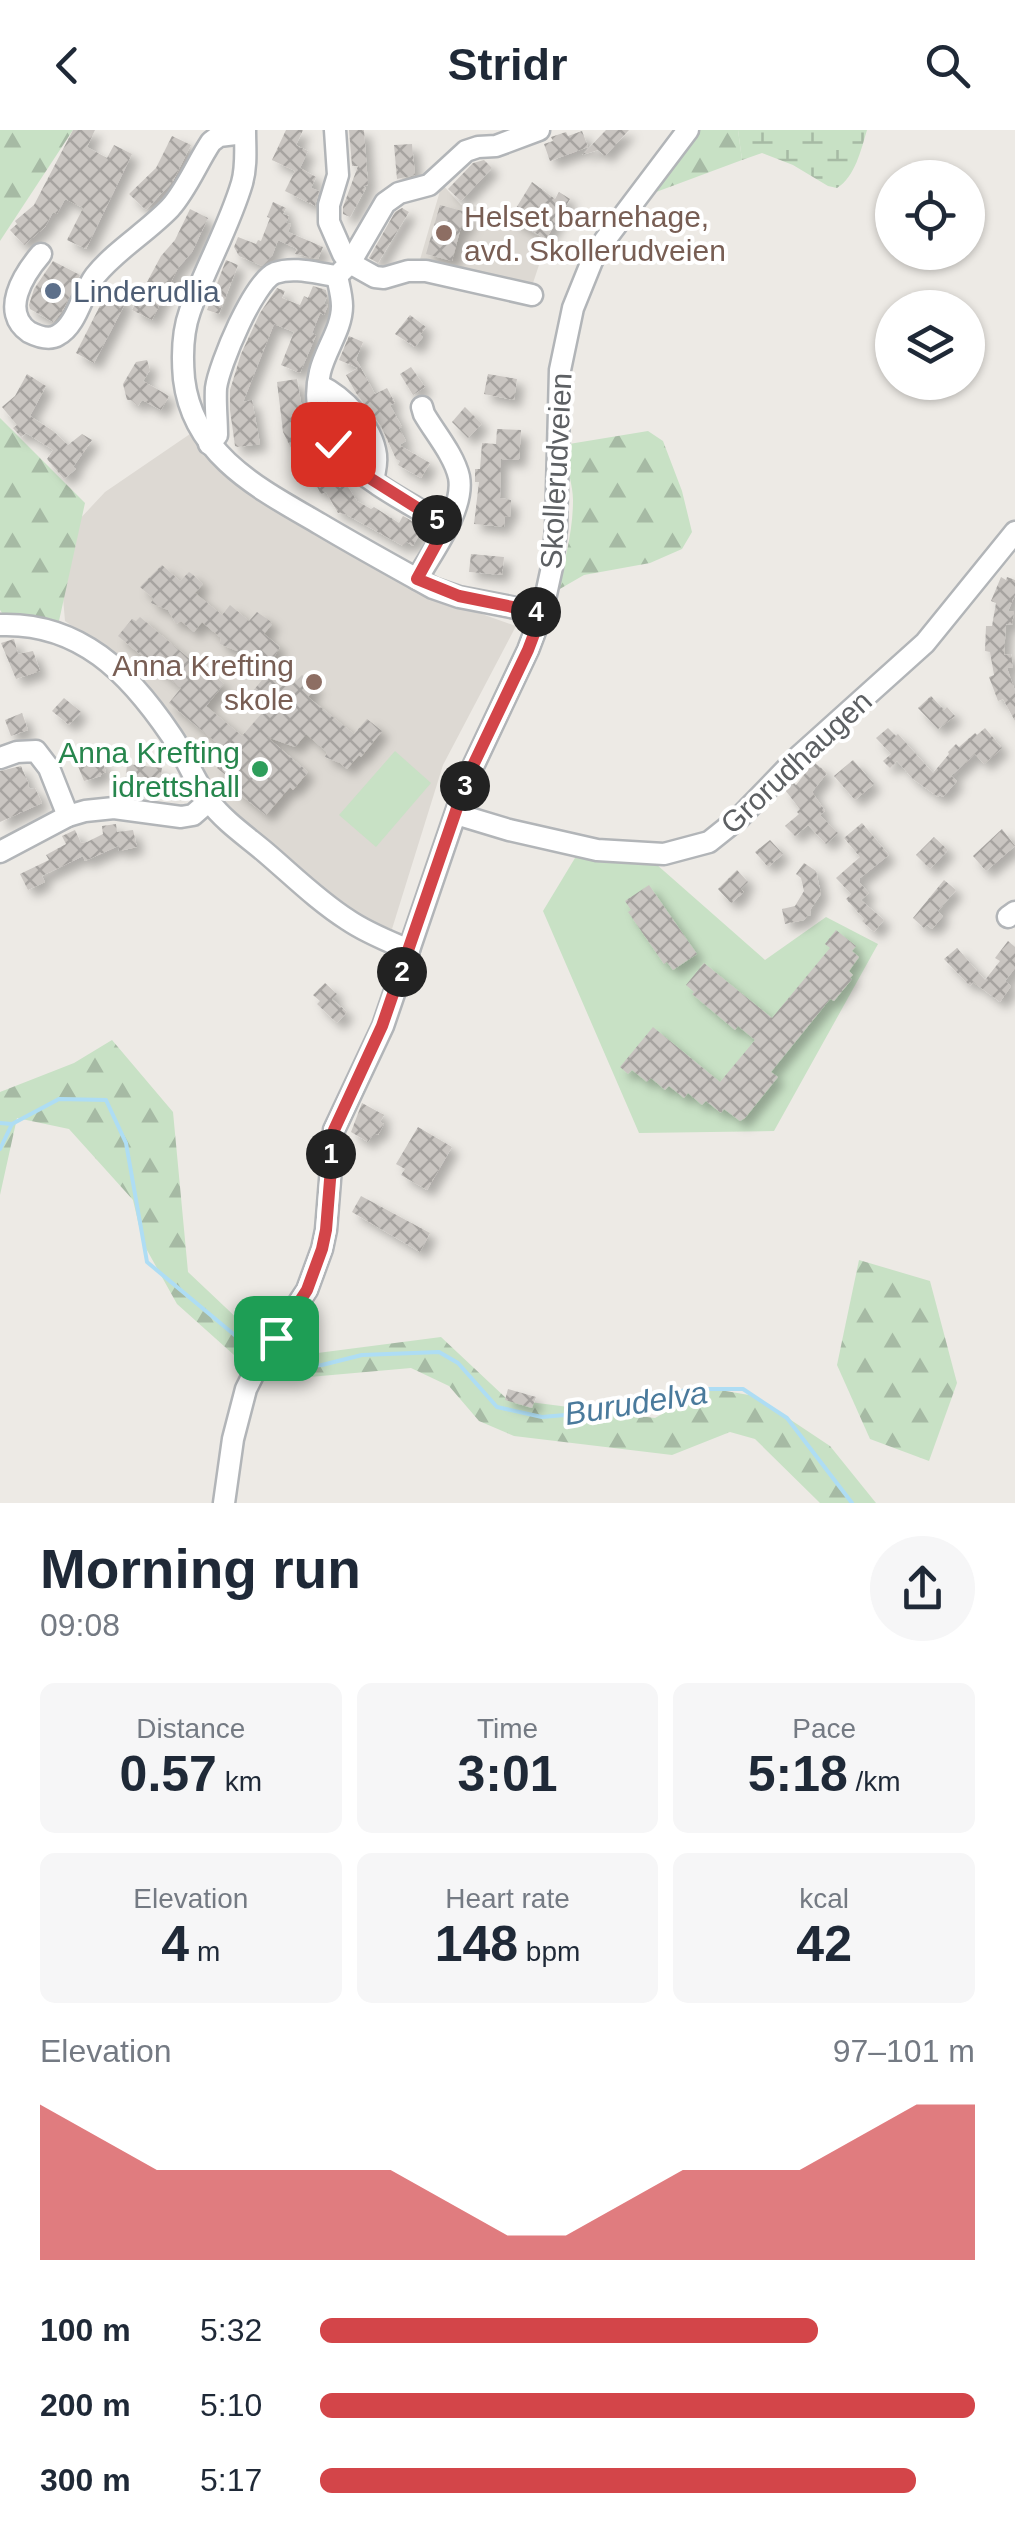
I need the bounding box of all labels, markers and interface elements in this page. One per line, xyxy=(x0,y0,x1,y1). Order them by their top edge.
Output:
icon: back xyxy=(40,38,95,93)
icon: search xyxy=(920,38,975,93)
text: Stridr xyxy=(447,39,568,90)
map controls xyxy=(875,160,985,400)
button: locate xyxy=(875,160,985,270)
place label: Helset barnehage, avd. Skollerudveien xyxy=(464,200,726,267)
marker: Helset barnehage, avd. Skollerudveien xyxy=(433,222,455,244)
place label: Linderudlia xyxy=(73,275,220,308)
marker: Linderudlia xyxy=(42,280,64,302)
button: layers xyxy=(875,290,985,400)
street label: Skollerudveien xyxy=(534,372,578,570)
pin xyxy=(291,402,376,487)
icon: check xyxy=(306,417,361,472)
pin: 5 xyxy=(412,495,462,545)
text: 5 xyxy=(429,504,445,535)
pin: 4 xyxy=(511,587,561,637)
text: 4 xyxy=(528,596,544,627)
place label: Anna Krefting skole xyxy=(112,649,294,716)
marker: Anna Krefting skole xyxy=(303,671,325,693)
street label: Grorudhaugen xyxy=(714,684,878,840)
place label: Anna Krefting idrettshall xyxy=(58,736,240,803)
marker: Anna Krefting idrettshall xyxy=(249,758,271,780)
pin: 3 xyxy=(440,761,490,811)
text: 3 xyxy=(457,770,473,801)
pin: 2 xyxy=(377,947,427,997)
text: 2 xyxy=(394,956,410,987)
pin: 1 xyxy=(306,1129,356,1179)
text: 1 xyxy=(323,1138,339,1169)
pin xyxy=(234,1296,319,1381)
icon: arrive xyxy=(249,1311,304,1366)
water label: Burudelva xyxy=(562,1374,710,1432)
button: share xyxy=(870,1536,975,1641)
text: Morning run xyxy=(40,1538,361,1600)
text: 09:08 xyxy=(40,1607,120,1643)
text: Distance xyxy=(136,1713,245,1744)
text: Time xyxy=(477,1713,538,1744)
text: Pace xyxy=(792,1713,856,1744)
text: 0.57 xyxy=(120,1746,217,1802)
text: 3:01 xyxy=(457,1746,558,1802)
text: 5:18 xyxy=(748,1746,848,1802)
text: km xyxy=(217,1766,262,1797)
text: /km xyxy=(848,1766,901,1797)
text: Elevation xyxy=(133,1883,248,1914)
text: Heart rate xyxy=(445,1883,570,1914)
text: kcal xyxy=(799,1883,849,1914)
text: 4 xyxy=(161,1916,189,1972)
text: 148 xyxy=(435,1916,518,1972)
text: 42 xyxy=(796,1916,852,1972)
text: m xyxy=(189,1936,220,1967)
text: bpm xyxy=(518,1936,580,1967)
text: Elevation xyxy=(40,2033,172,2069)
text: 97–101 m xyxy=(833,2033,975,2069)
text: 100 m xyxy=(40,2312,131,2348)
text: 5:32 xyxy=(200,2312,262,2348)
text: 200 m xyxy=(40,2387,131,2423)
text: 5:10 xyxy=(200,2387,262,2423)
text: 300 m xyxy=(40,2462,131,2498)
text: 5:17 xyxy=(200,2462,262,2498)

